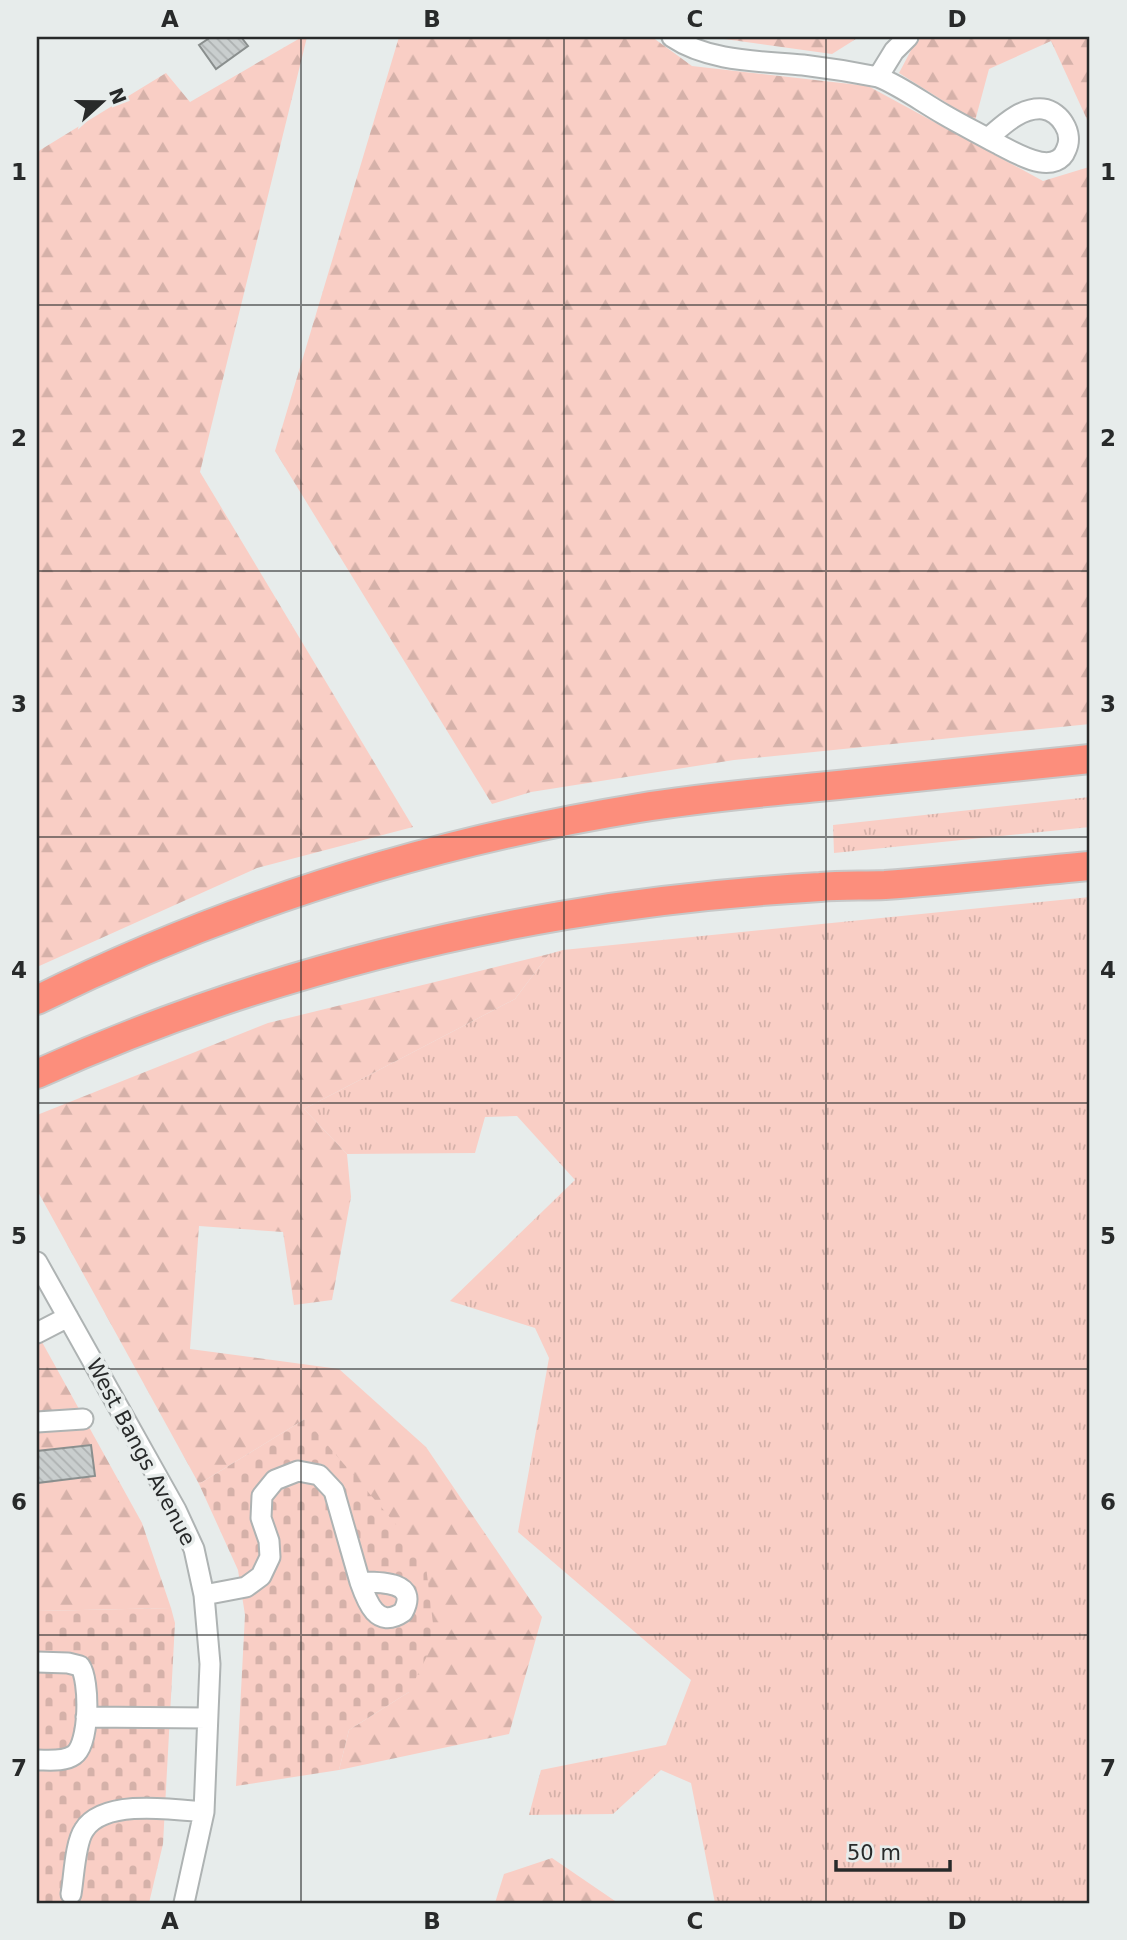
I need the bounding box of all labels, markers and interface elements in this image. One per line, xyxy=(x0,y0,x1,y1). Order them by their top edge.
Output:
text: A xyxy=(161,6,179,32)
text: B xyxy=(423,6,441,32)
text: C xyxy=(687,6,703,32)
text: D xyxy=(947,6,967,32)
north arrow xyxy=(66,66,136,136)
text: N xyxy=(105,85,131,107)
text: 1 xyxy=(11,159,27,185)
text: 1 xyxy=(1100,159,1116,185)
text: 2 xyxy=(11,425,27,451)
text: 2 xyxy=(1100,425,1116,451)
text: 3 xyxy=(11,691,27,717)
text: 3 xyxy=(1100,691,1116,717)
text: 4 xyxy=(11,957,27,983)
text: 4 xyxy=(1100,957,1116,983)
text: 5 xyxy=(11,1223,27,1249)
text: 5 xyxy=(1100,1223,1116,1249)
street label: West Bangs Avenue xyxy=(82,1355,200,1549)
text: 6 xyxy=(11,1489,27,1515)
text: 6 xyxy=(1100,1489,1116,1515)
text: 7 xyxy=(11,1755,27,1781)
text: 7 xyxy=(1100,1755,1116,1781)
scale bar xyxy=(836,1828,950,1872)
text: 50 m xyxy=(847,1841,901,1865)
text: A xyxy=(161,1908,179,1934)
text: B xyxy=(423,1908,441,1934)
text: C xyxy=(687,1908,703,1934)
text: D xyxy=(947,1908,967,1934)

